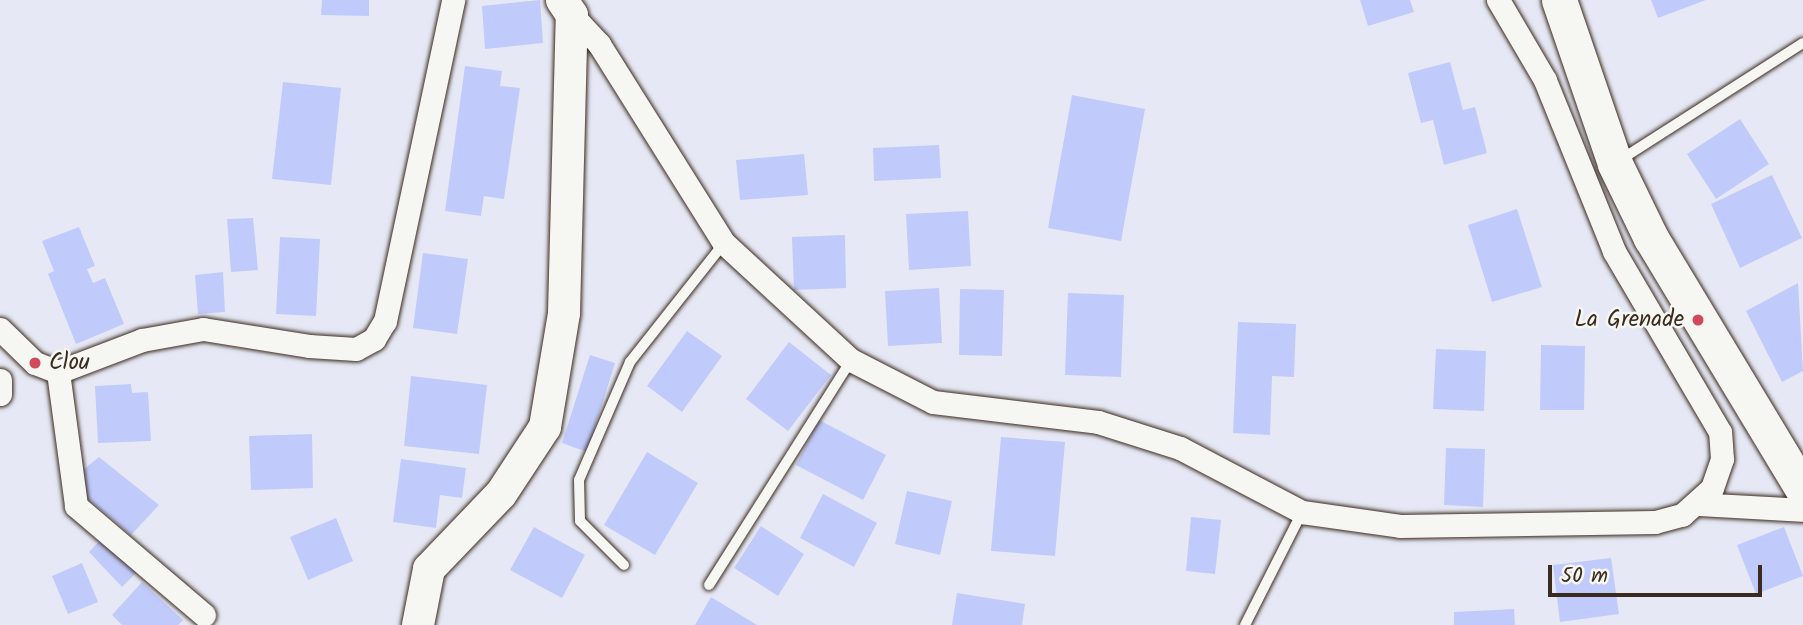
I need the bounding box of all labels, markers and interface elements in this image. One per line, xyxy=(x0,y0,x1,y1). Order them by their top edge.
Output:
place label: La Grenade xyxy=(1575,306,1684,334)
marker: La Grenade xyxy=(1690,312,1706,328)
place label: Clou xyxy=(49,349,90,377)
marker: Clou xyxy=(27,355,43,371)
scale bar xyxy=(1551,552,1764,596)
text: 50 m xyxy=(1561,560,1608,593)

